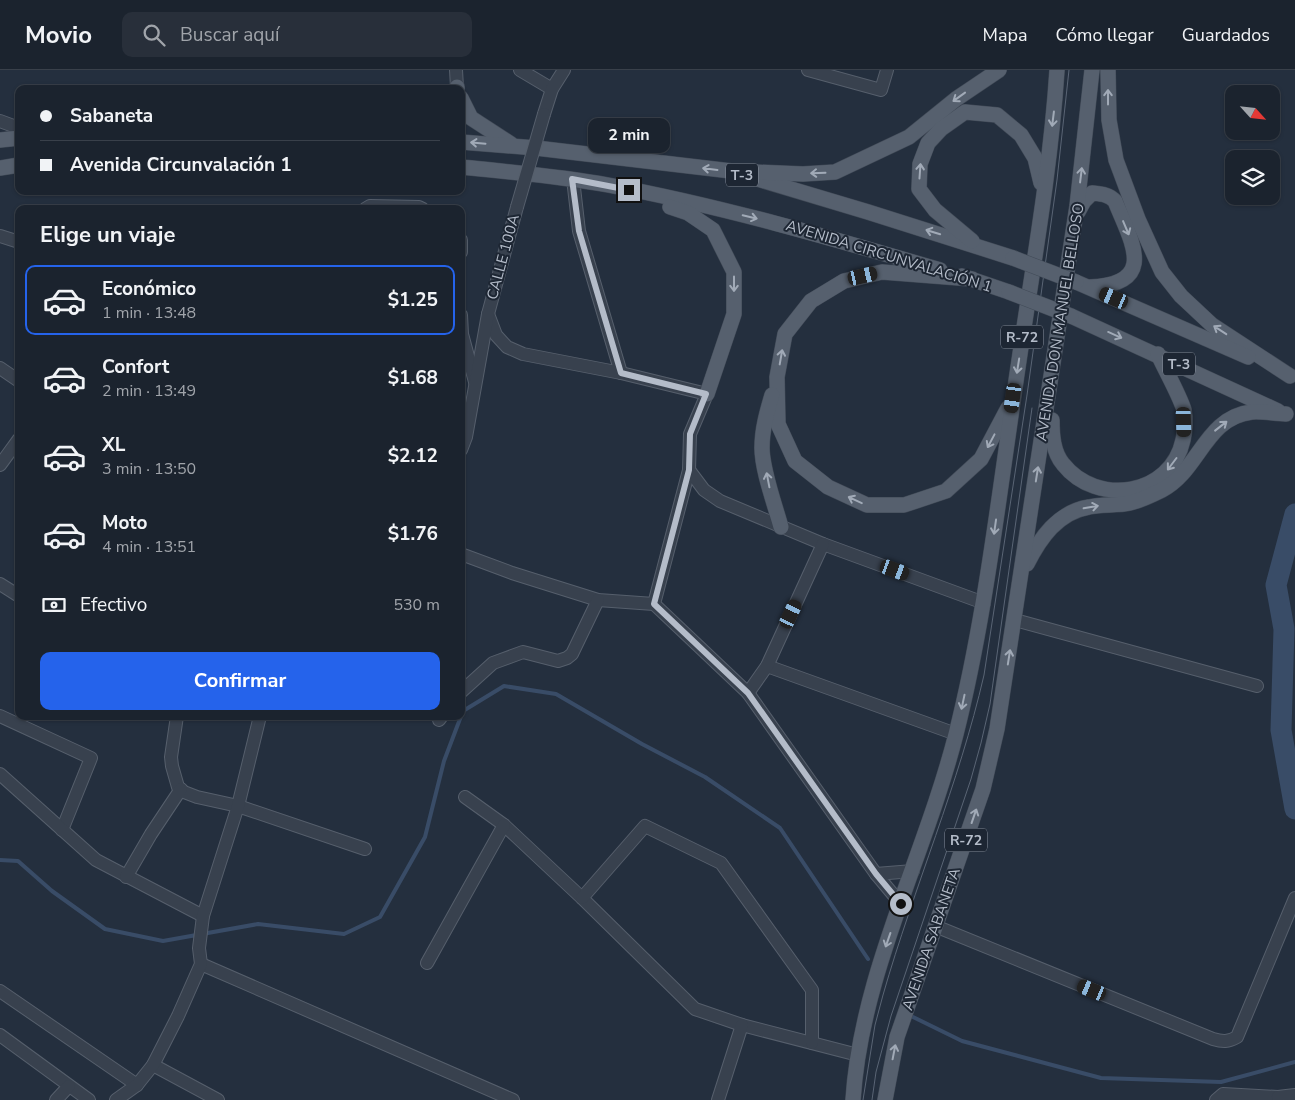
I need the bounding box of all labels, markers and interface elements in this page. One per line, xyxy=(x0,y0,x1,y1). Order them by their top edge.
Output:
search box xyxy=(122,12,472,57)
text: Movio xyxy=(25,19,92,51)
icon: search xyxy=(140,21,168,49)
text: Buscar aquí xyxy=(180,22,279,48)
text: Mapa xyxy=(983,23,1028,47)
text: Cómo llegar xyxy=(1056,23,1154,47)
text: Guardados xyxy=(1182,23,1270,47)
north arrow xyxy=(1225,85,1280,140)
map controls xyxy=(1225,85,1280,205)
one-way arrow xyxy=(1103,89,1113,105)
one-way arrow xyxy=(952,92,966,102)
text: Sabaneta xyxy=(70,103,153,129)
one-way arrow xyxy=(1048,110,1058,126)
callout: 2 min xyxy=(588,118,670,152)
text: 2 min xyxy=(608,124,650,146)
one-way arrow xyxy=(471,139,487,148)
button: layers xyxy=(1225,150,1280,205)
text: Avenida Circunvalación 1 xyxy=(70,152,292,178)
one-way arrow xyxy=(702,164,718,174)
road number: T-3 xyxy=(726,164,758,186)
one-way arrow xyxy=(916,164,925,180)
one-way arrow xyxy=(1077,167,1087,183)
one-way arrow xyxy=(811,168,827,178)
route end xyxy=(618,179,640,201)
street label: AVENIDA DON MANUEL BELLOSO xyxy=(1031,201,1089,443)
street label: CALLE 100A xyxy=(482,212,524,302)
one-way arrow xyxy=(742,213,758,222)
street label: AVENIDA CIRCUNVALACIÓN 1 xyxy=(784,214,995,297)
text: Elige un viaje xyxy=(40,220,175,250)
one-way arrow xyxy=(1122,220,1131,235)
one-way arrow xyxy=(926,227,941,236)
car xyxy=(846,265,879,287)
one-way arrow xyxy=(729,275,739,291)
text: Económico xyxy=(102,276,196,302)
icon: car xyxy=(42,278,87,323)
car xyxy=(1097,285,1130,311)
text: $1.25 xyxy=(388,287,438,313)
text: 1 min · 13:48 xyxy=(102,302,196,324)
one-way arrow xyxy=(1213,325,1227,335)
road number: R-72 xyxy=(1001,326,1043,348)
one-way arrow xyxy=(1107,331,1122,341)
one-way arrow xyxy=(776,349,786,365)
road number: T-3 xyxy=(1163,352,1195,376)
text: Confort xyxy=(102,354,169,380)
icon: car xyxy=(42,356,87,401)
one-way arrow xyxy=(1013,358,1023,374)
text: $1.68 xyxy=(388,365,438,391)
text: 2 min · 13:49 xyxy=(102,380,196,402)
car xyxy=(1003,382,1022,414)
car xyxy=(1175,407,1192,437)
one-way arrow xyxy=(1214,421,1227,432)
text: XL xyxy=(102,432,125,458)
one-way arrow xyxy=(986,433,995,448)
icon: car xyxy=(42,434,87,479)
text: $2.12 xyxy=(388,443,438,469)
one-way arrow xyxy=(1167,457,1177,471)
text: 3 min · 13:50 xyxy=(102,458,196,480)
one-way arrow xyxy=(1032,466,1042,482)
one-way arrow xyxy=(762,473,772,489)
one-way arrow xyxy=(848,494,863,504)
one-way arrow xyxy=(1082,501,1098,511)
text: Moto xyxy=(102,510,148,536)
icon: car xyxy=(42,512,87,557)
one-way arrow xyxy=(990,519,1000,535)
text: $1.76 xyxy=(388,521,438,547)
text: 4 min · 13:51 xyxy=(102,536,196,558)
car xyxy=(878,558,911,582)
icon: cash xyxy=(40,591,68,619)
text: Efectivo xyxy=(80,592,147,618)
text: 530 m xyxy=(393,594,440,616)
car xyxy=(777,597,804,631)
one-way arrow xyxy=(1004,649,1014,665)
button: Confirmar xyxy=(40,652,440,710)
one-way arrow xyxy=(958,694,967,710)
one-way arrow xyxy=(970,808,979,824)
road number: R-72 xyxy=(945,828,987,852)
street label: AVENIDA SABANETA xyxy=(897,865,965,1013)
route start xyxy=(890,893,912,915)
one-way arrow xyxy=(883,932,893,948)
car xyxy=(1075,977,1108,1003)
one-way arrow xyxy=(890,1045,899,1061)

